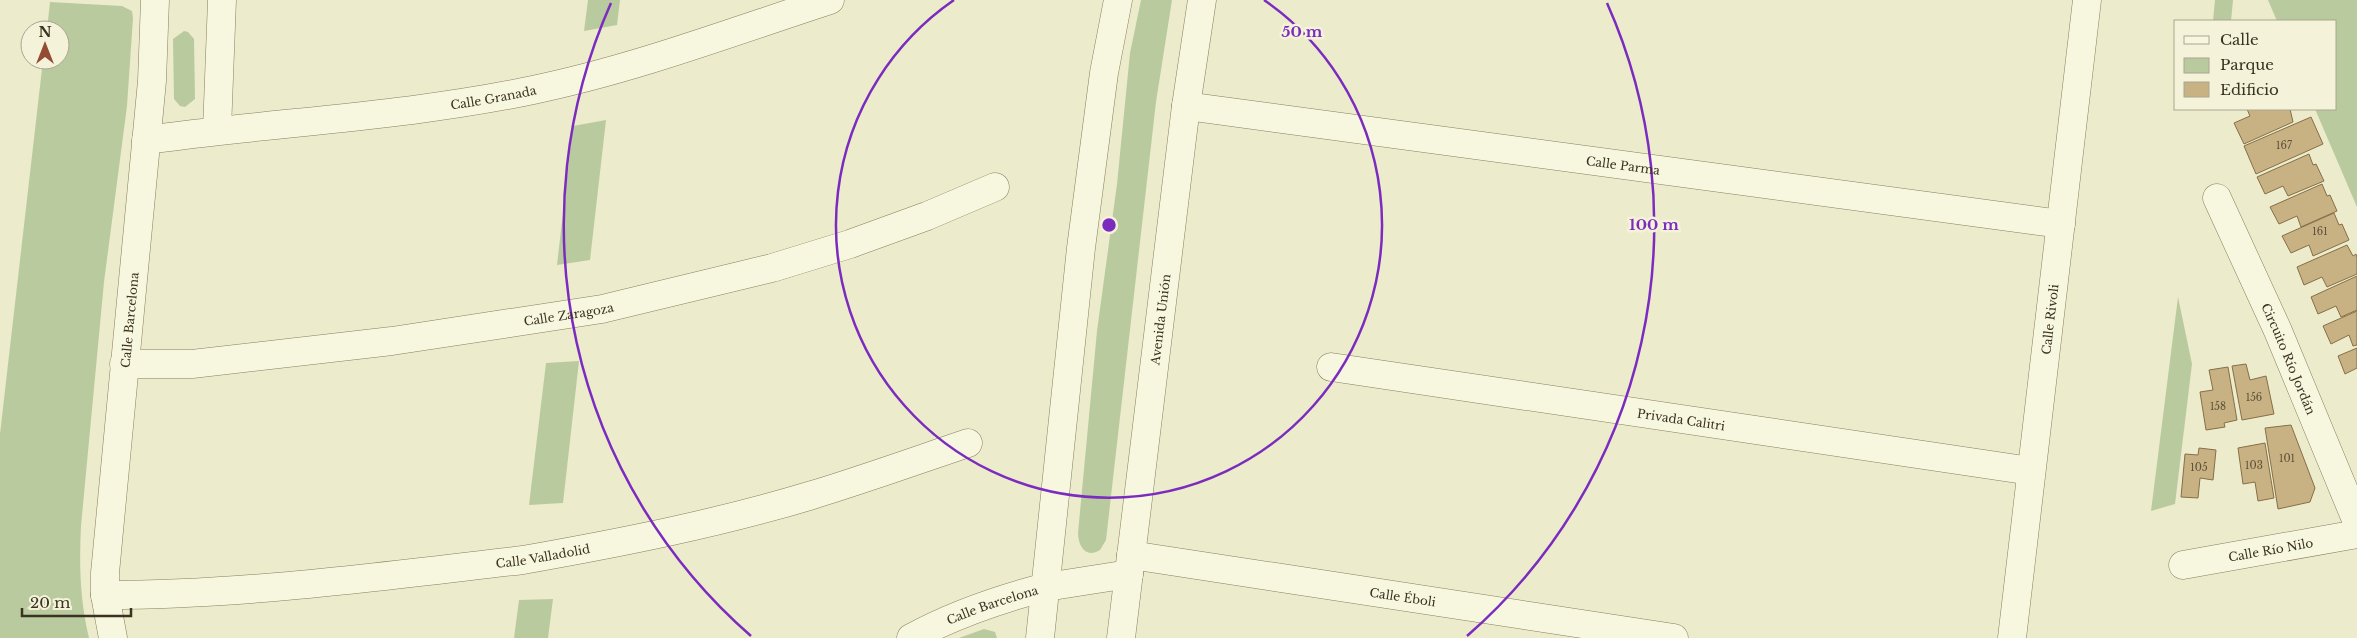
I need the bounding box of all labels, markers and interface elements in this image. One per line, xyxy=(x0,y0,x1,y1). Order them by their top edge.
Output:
north arrow xyxy=(20,20,70,70)
legend xyxy=(2174,20,2337,110)
text: 50 m xyxy=(1282,22,1323,41)
text: N xyxy=(38,23,52,41)
text: Calle xyxy=(2220,30,2259,49)
text: Parque xyxy=(2220,55,2274,74)
text: Edificio xyxy=(2220,80,2279,99)
street label: Calle Granada xyxy=(449,82,538,112)
house number: 167 xyxy=(2276,139,2293,152)
street label: Calle Parma xyxy=(1585,153,1661,177)
text: 100 m xyxy=(1629,215,1679,234)
centre of rings xyxy=(1100,216,1118,234)
house number: 161 xyxy=(2312,225,2328,238)
street label: Calle Barcelona xyxy=(117,271,141,368)
street label: Avenida Unión xyxy=(1147,273,1173,367)
street label: Calle Rivoli xyxy=(2038,283,2061,355)
street label: Calle Zaragoza xyxy=(523,299,616,328)
street label: Circuito Río Jordán xyxy=(2259,301,2319,417)
house number: 156 xyxy=(2246,391,2262,404)
house number: 158 xyxy=(2210,400,2226,413)
street label: Privada Calitri xyxy=(1636,405,1726,433)
house number: 101 xyxy=(2279,452,2295,465)
house number: 103 xyxy=(2245,459,2263,472)
house number: 105 xyxy=(2190,461,2208,474)
street label: Calle Río Nilo xyxy=(2227,534,2314,564)
street label: Calle Valladolid xyxy=(495,540,591,571)
street label: Calle Barcelona xyxy=(944,582,1040,627)
street label: Calle Éboli xyxy=(1369,584,1437,609)
scale bar xyxy=(22,586,131,618)
text: 20 m xyxy=(30,593,70,612)

